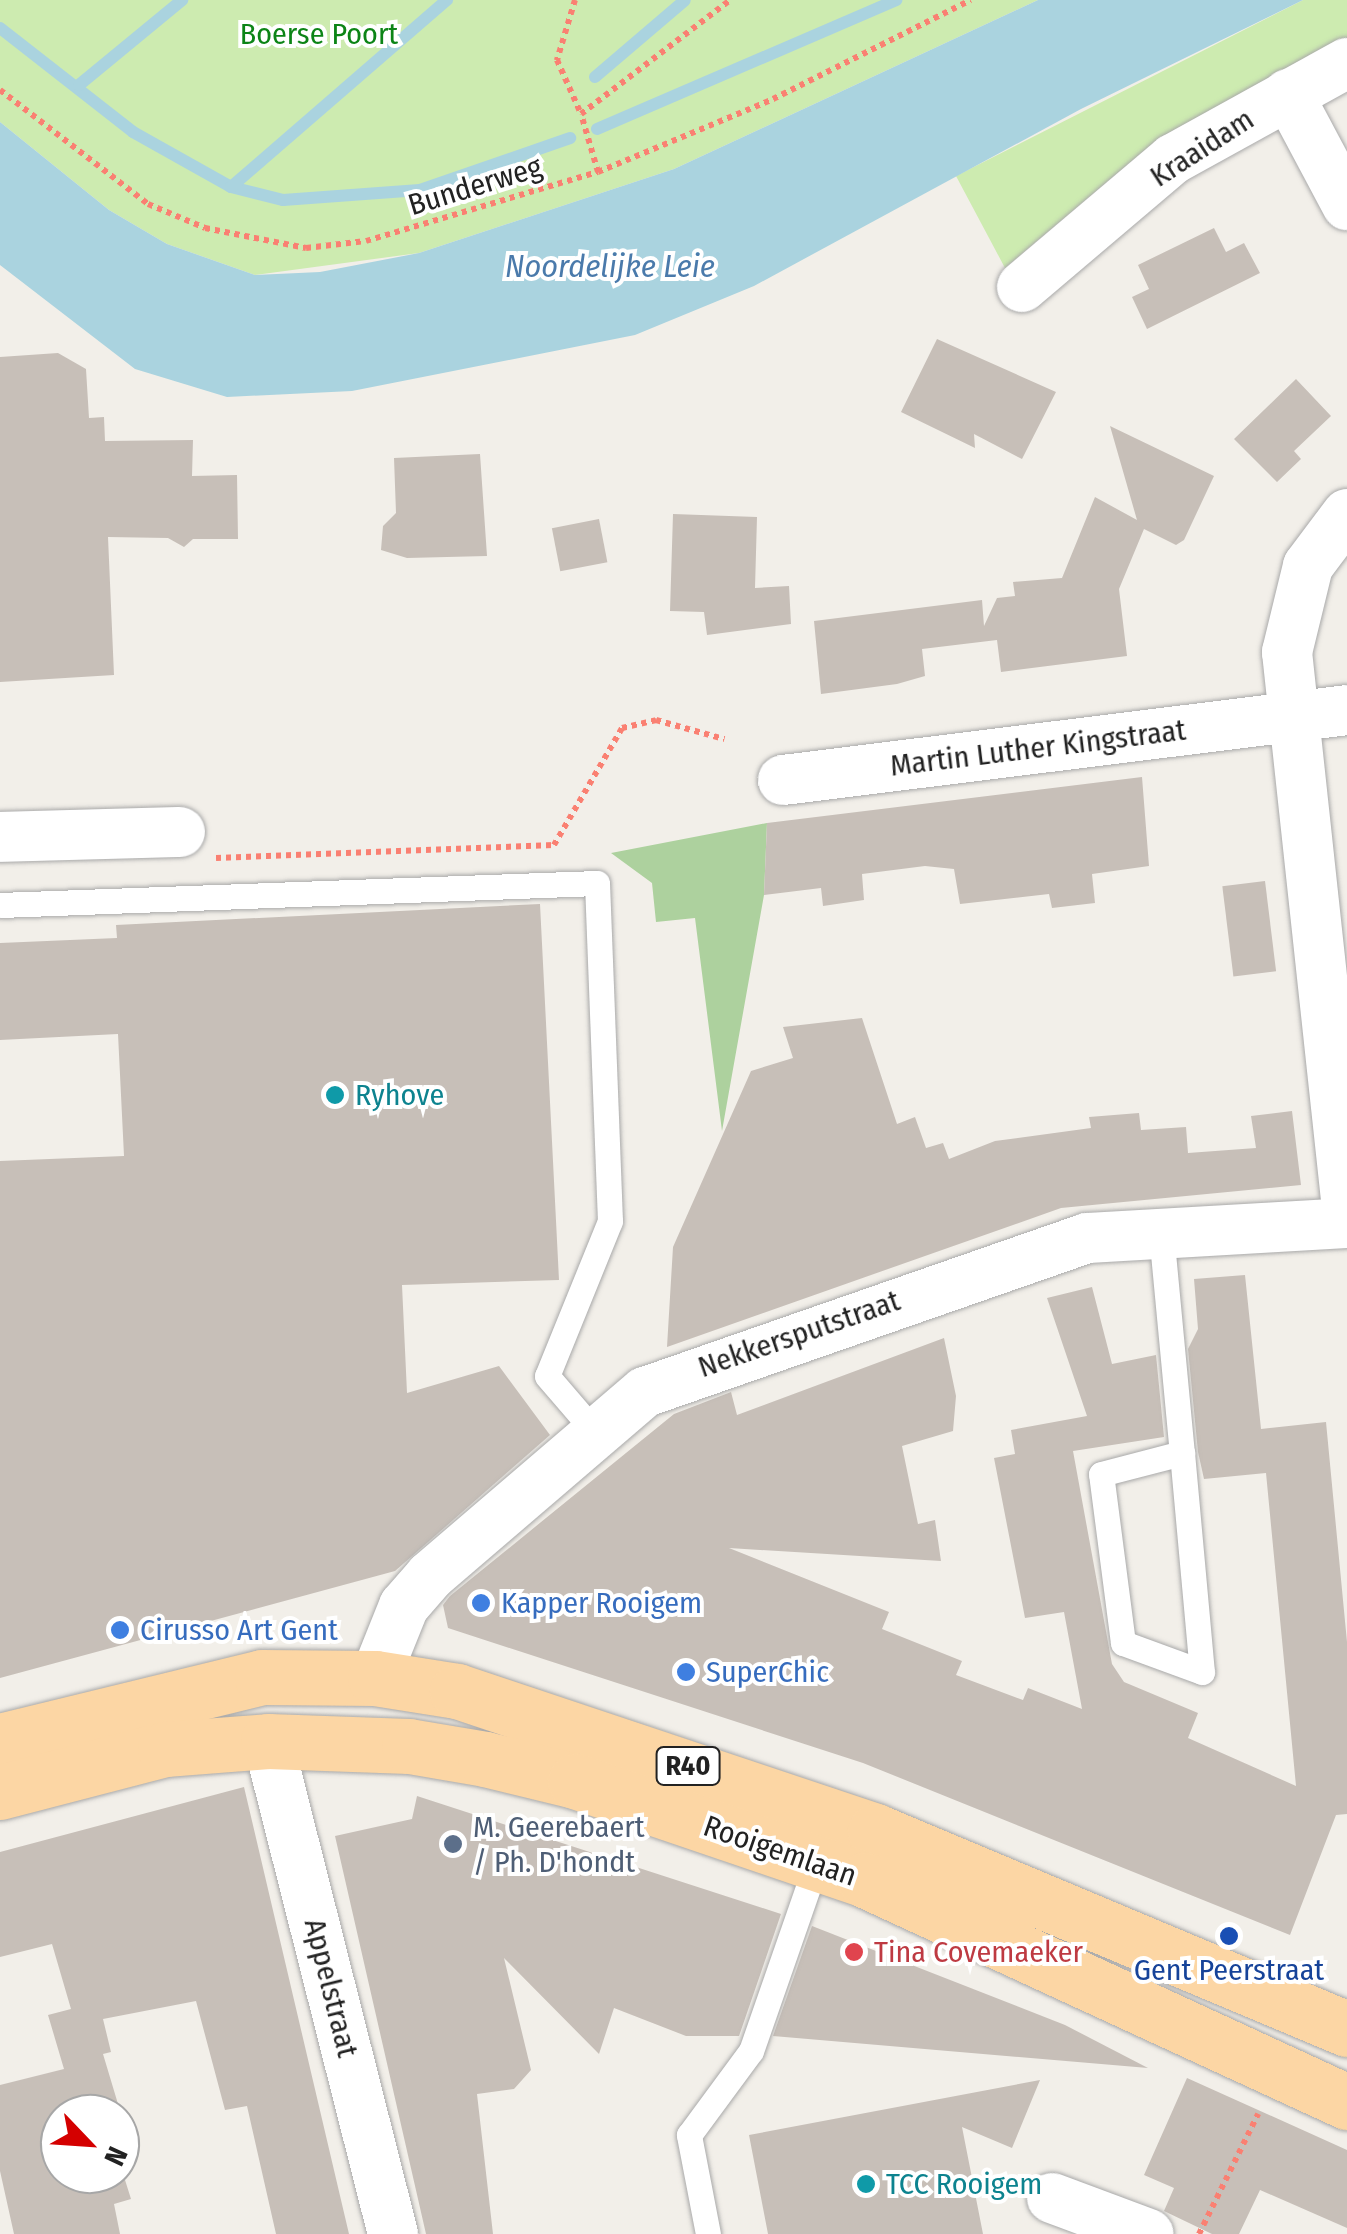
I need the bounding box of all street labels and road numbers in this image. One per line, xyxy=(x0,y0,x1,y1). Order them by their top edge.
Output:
street label: Kraaidam xyxy=(1144,101,1260,195)
street label: Bunderweg xyxy=(404,149,546,223)
street label: Martin Luther Kingstraat xyxy=(888,712,1188,784)
street label: Nekkersputstraat xyxy=(693,1283,905,1385)
road number: R40 xyxy=(656,1743,720,1789)
street label: Rooigemlaan xyxy=(699,1808,861,1894)
street label: Appelstraat xyxy=(296,1915,366,2061)

